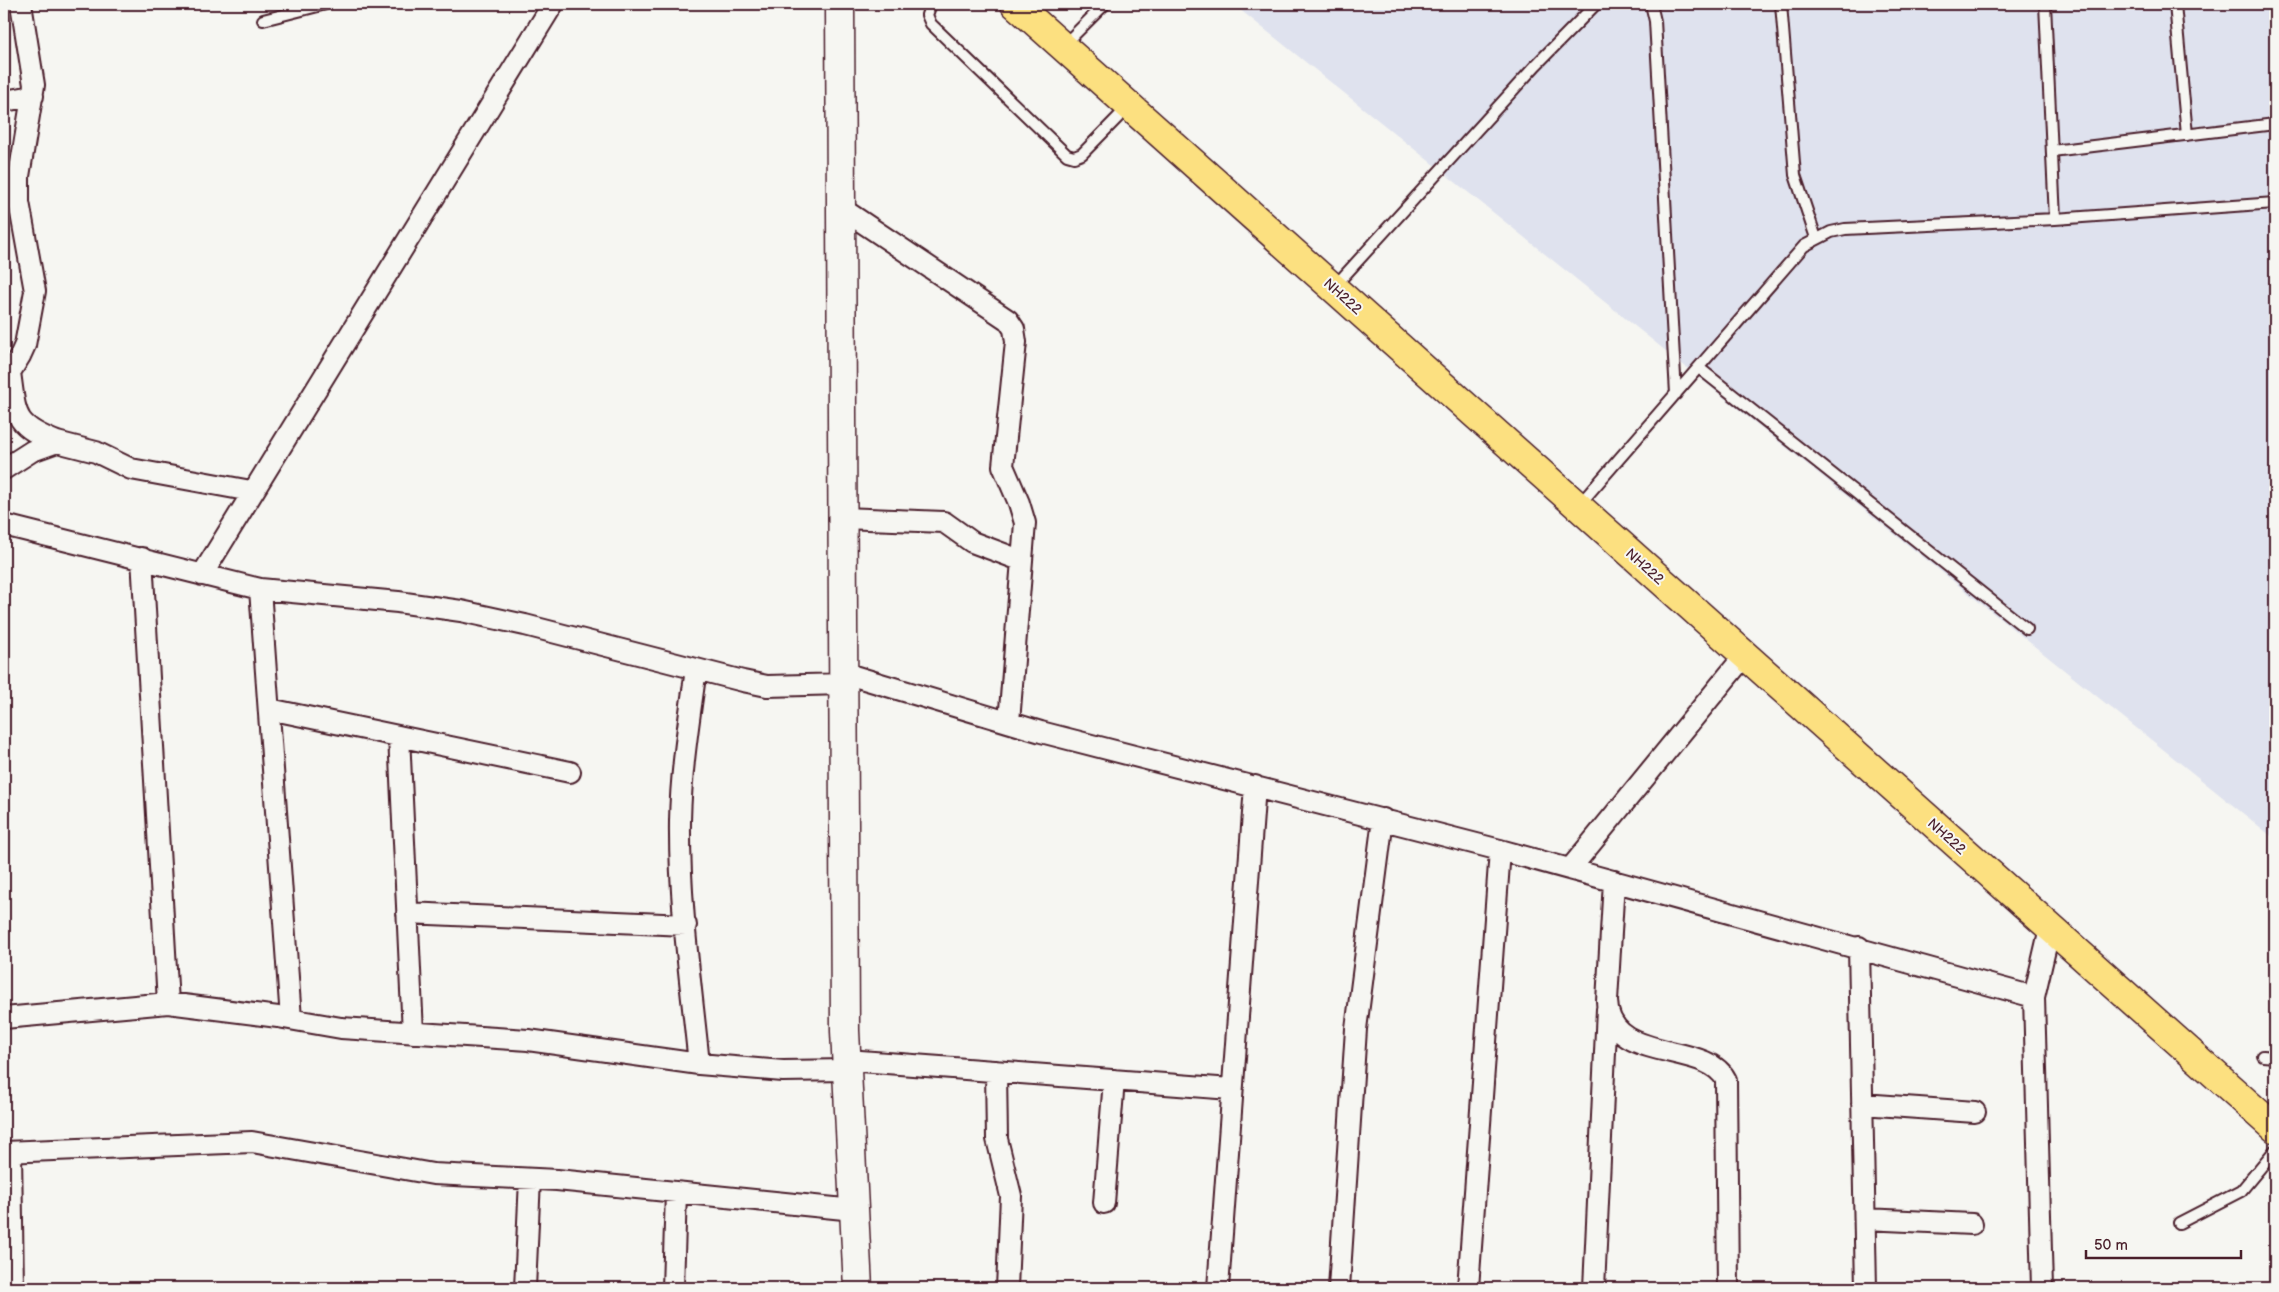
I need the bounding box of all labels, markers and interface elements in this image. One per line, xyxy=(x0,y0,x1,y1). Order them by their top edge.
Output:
street label: NH222 xyxy=(1320,275,1366,318)
street label: NH222 xyxy=(1622,545,1668,588)
street label: NH222 xyxy=(1924,815,1970,858)
scale bar xyxy=(2086,1227,2242,1259)
text: 50 m xyxy=(2094,1236,2128,1255)

